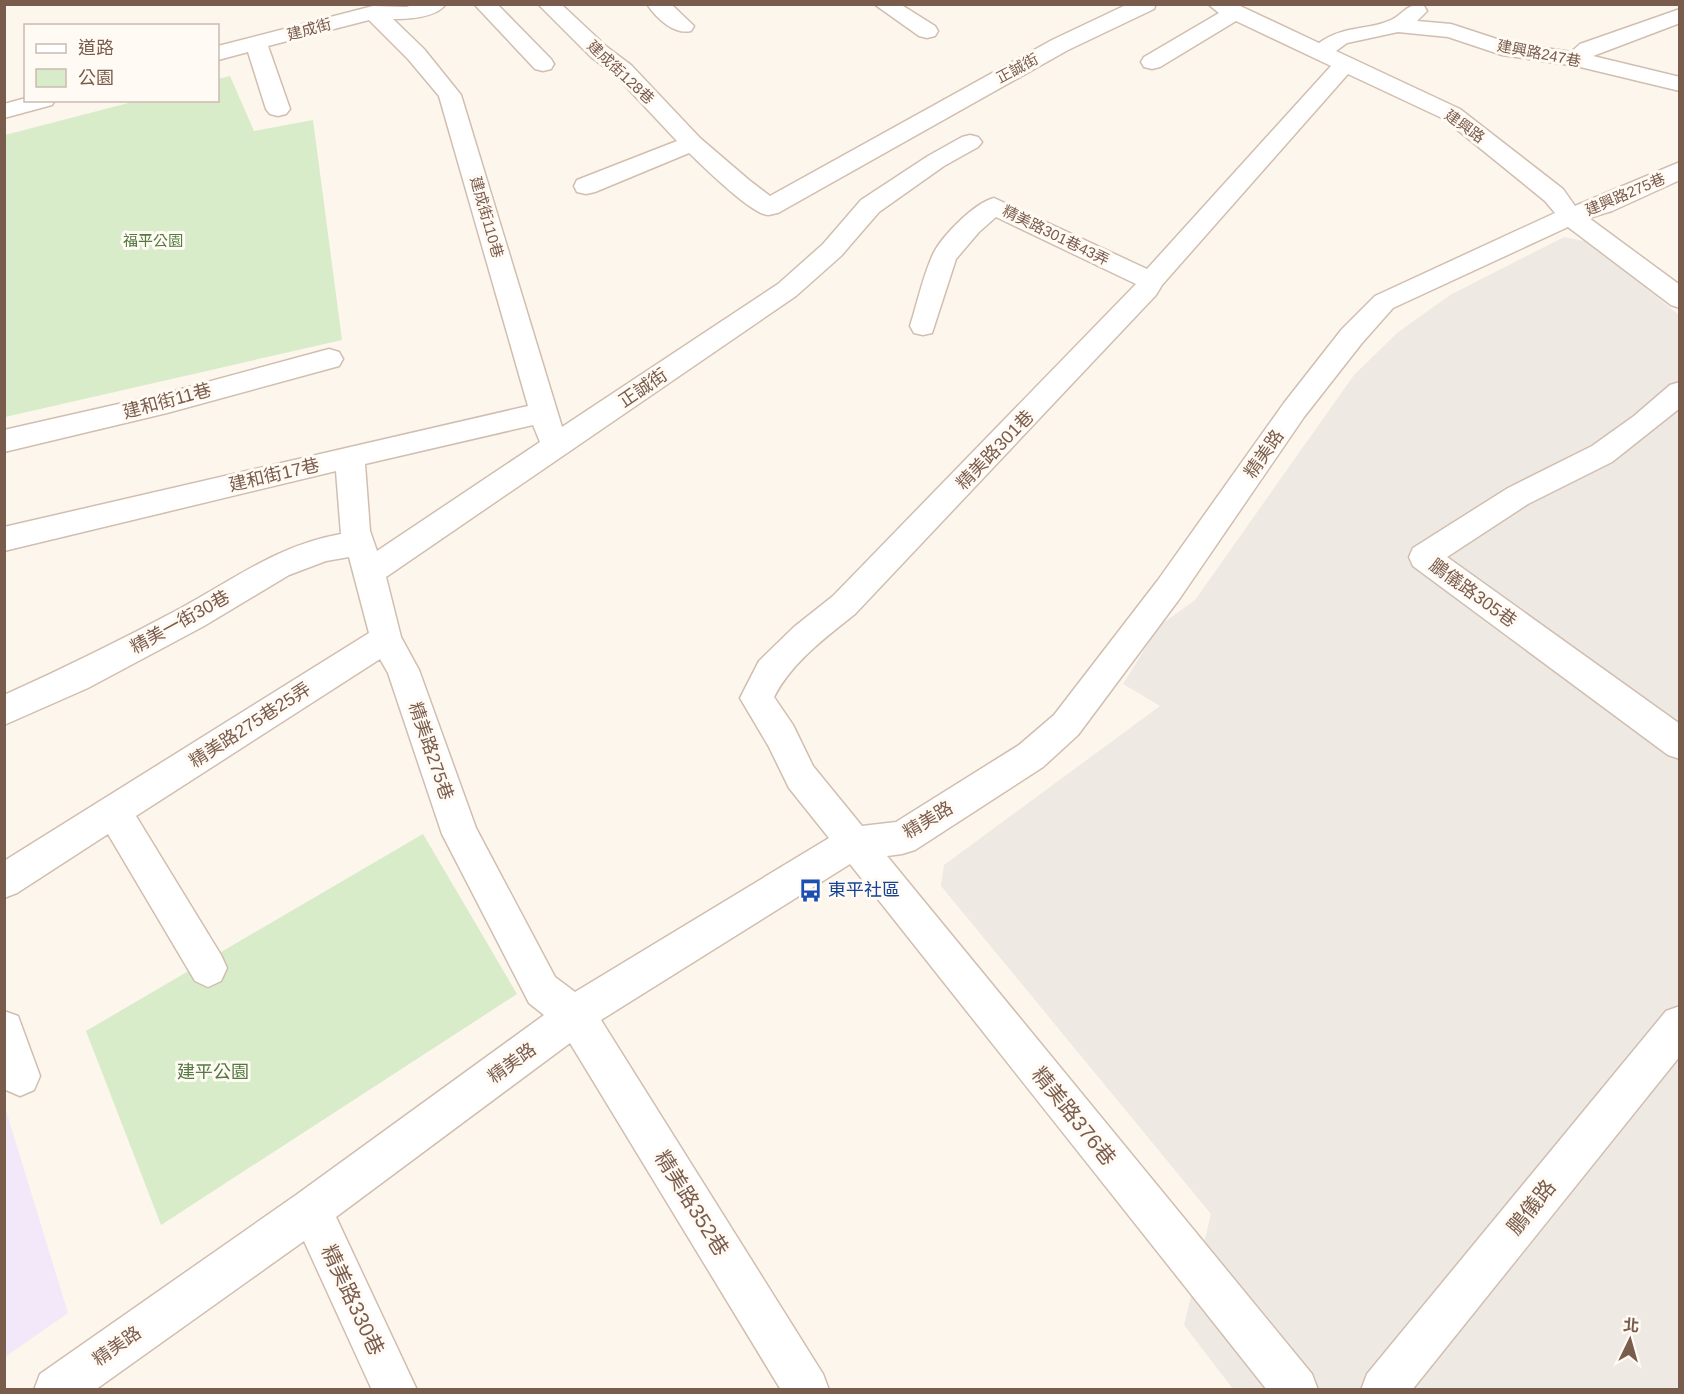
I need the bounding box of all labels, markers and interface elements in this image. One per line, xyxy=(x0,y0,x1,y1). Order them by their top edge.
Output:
street label: 建成街 xyxy=(285,15,333,43)
legend xyxy=(24,24,219,102)
street label: 建成街128巷 xyxy=(584,37,658,107)
street label: 建興路247巷 xyxy=(1496,37,1582,69)
text: 道路 xyxy=(78,38,114,58)
street label: 正誠街 xyxy=(993,50,1041,86)
text: 公園 xyxy=(78,68,114,88)
street label: 建興路 xyxy=(1442,106,1488,146)
street label: 建興路275巷 xyxy=(1583,170,1667,218)
street label: 建成街110巷 xyxy=(467,174,507,260)
street label: 精美路301巷43弄 xyxy=(1000,202,1112,268)
park label: 福平公園 xyxy=(123,232,183,249)
street label: 正誠街 xyxy=(615,365,671,411)
street label: 建和街11巷 xyxy=(121,380,213,422)
street label: 精美路301巷 xyxy=(952,406,1038,494)
street label: 精美路 xyxy=(1240,426,1288,482)
street label: 建和街17巷 xyxy=(227,455,321,495)
street label: 鵬儀路305巷 xyxy=(1426,555,1520,631)
street label: 精美一街30巷 xyxy=(127,587,233,657)
street label: 精美路275巷25弄 xyxy=(186,678,314,772)
street label: 精美路275巷 xyxy=(405,700,457,802)
street label: 精美路 xyxy=(900,798,956,842)
bus stop icon: 東平社區 xyxy=(797,877,823,903)
place label: 東平社區 xyxy=(828,880,900,900)
street label: 精美路 xyxy=(484,1039,540,1087)
park label: 建平公園 xyxy=(177,1062,249,1082)
street label: 精美路376巷 xyxy=(1028,1063,1120,1169)
street label: 精美路352巷 xyxy=(651,1146,733,1260)
street label: 鵬儀路 xyxy=(1502,1175,1560,1239)
street label: 精美路330巷 xyxy=(317,1241,389,1359)
north arrow xyxy=(1600,1310,1660,1370)
text: 北 xyxy=(1623,1316,1640,1335)
street label: 精美路 xyxy=(89,1322,145,1370)

